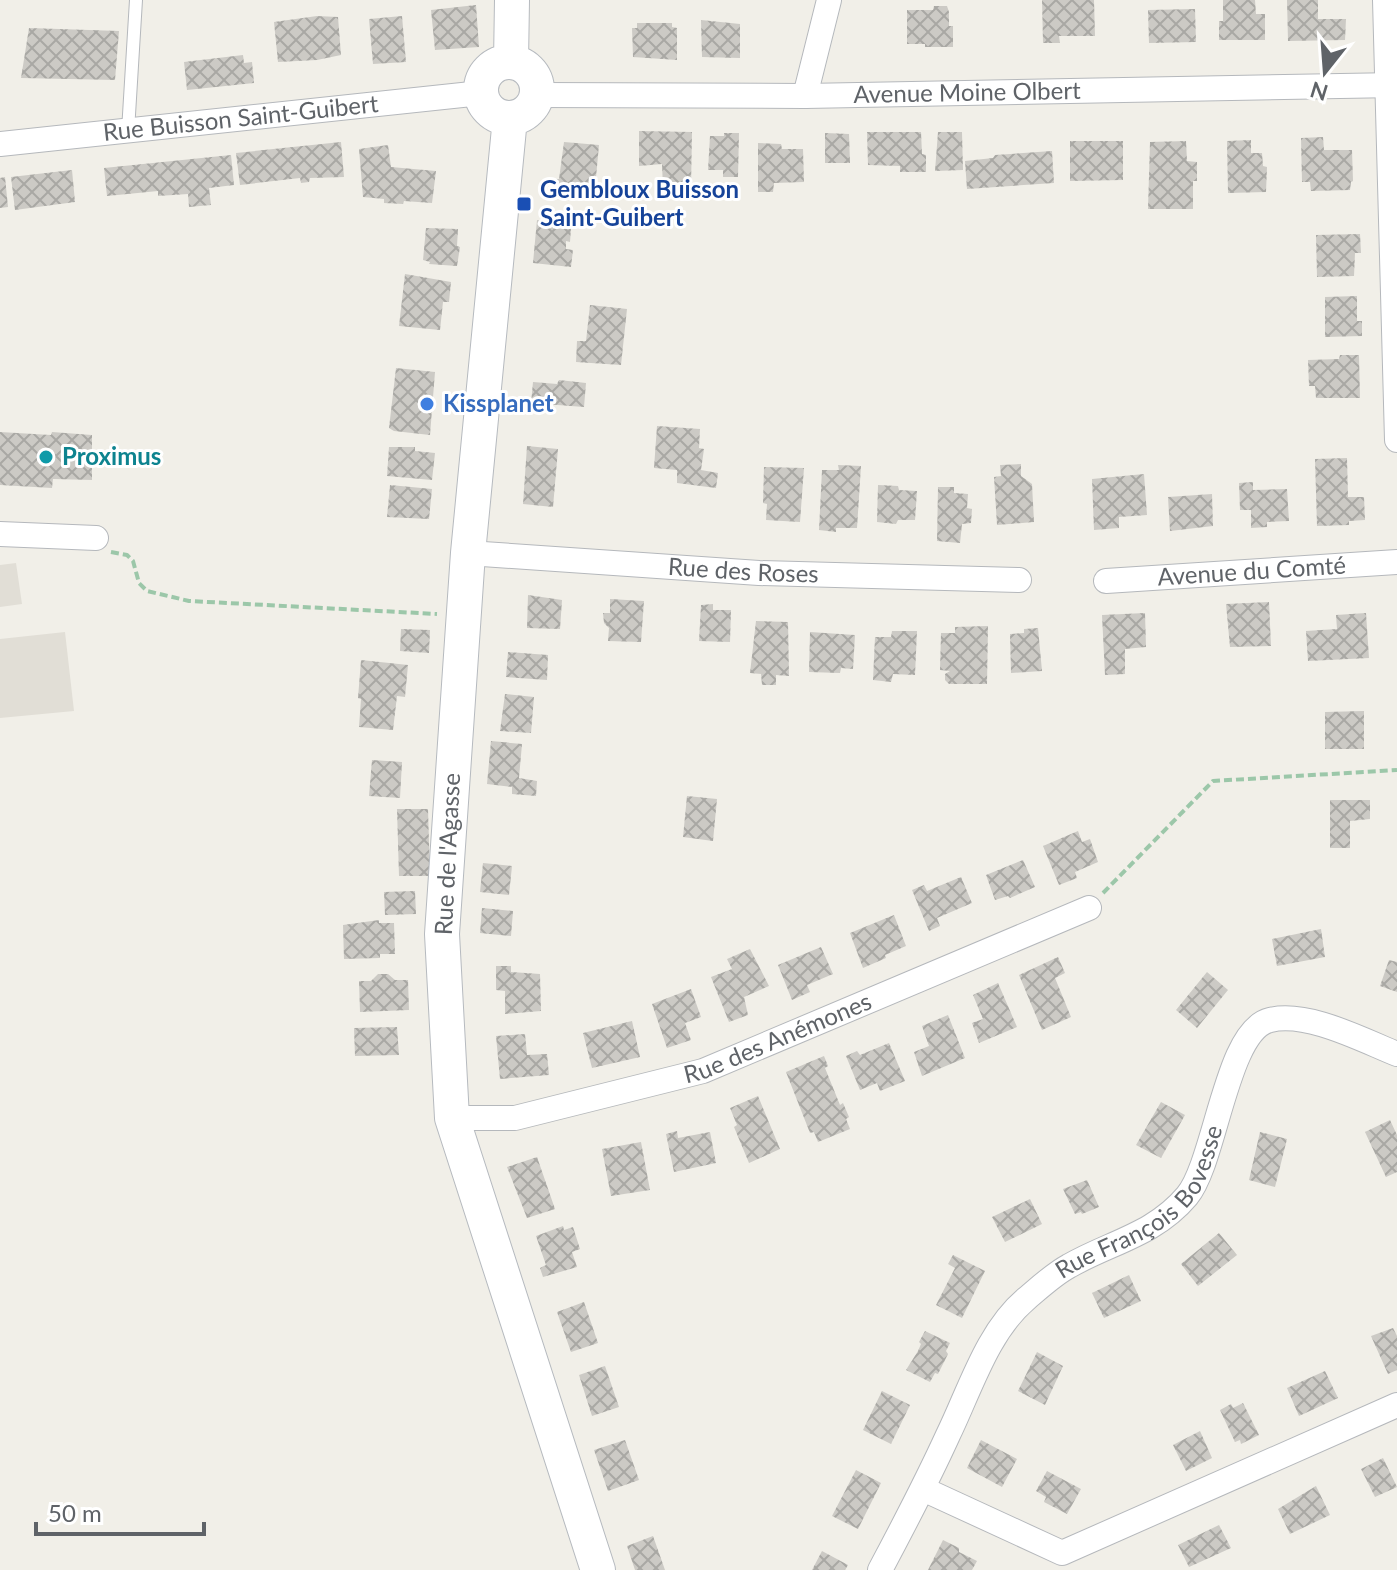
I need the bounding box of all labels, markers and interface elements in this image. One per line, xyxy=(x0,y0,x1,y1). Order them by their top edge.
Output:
north arrow xyxy=(1285,32,1365,112)
street label: Avenue Moine Olbert xyxy=(853,75,1081,108)
text: N xyxy=(1307,76,1331,107)
street label: Rue Buisson Saint-Guibert xyxy=(101,88,380,146)
place label: Gembloux Buisson Saint-Guibert xyxy=(540,174,739,231)
marker: Gembloux Buisson Saint-Guibert xyxy=(515,195,533,213)
place label: Kissplanet xyxy=(443,388,554,417)
marker: Kissplanet xyxy=(418,395,436,413)
place label: Proximus xyxy=(62,441,161,470)
marker: Proximus xyxy=(37,448,55,466)
street label: Avenue du Comté xyxy=(1156,549,1347,591)
street label: Rue des Roses xyxy=(667,551,819,588)
street label: Rue de l'Agasse xyxy=(428,772,465,936)
street label: Rue des Anémones xyxy=(680,986,875,1088)
street label: Rue François Bovesse xyxy=(1049,1122,1227,1284)
scale bar xyxy=(36,1486,204,1536)
text: 50 m xyxy=(48,1498,102,1527)

